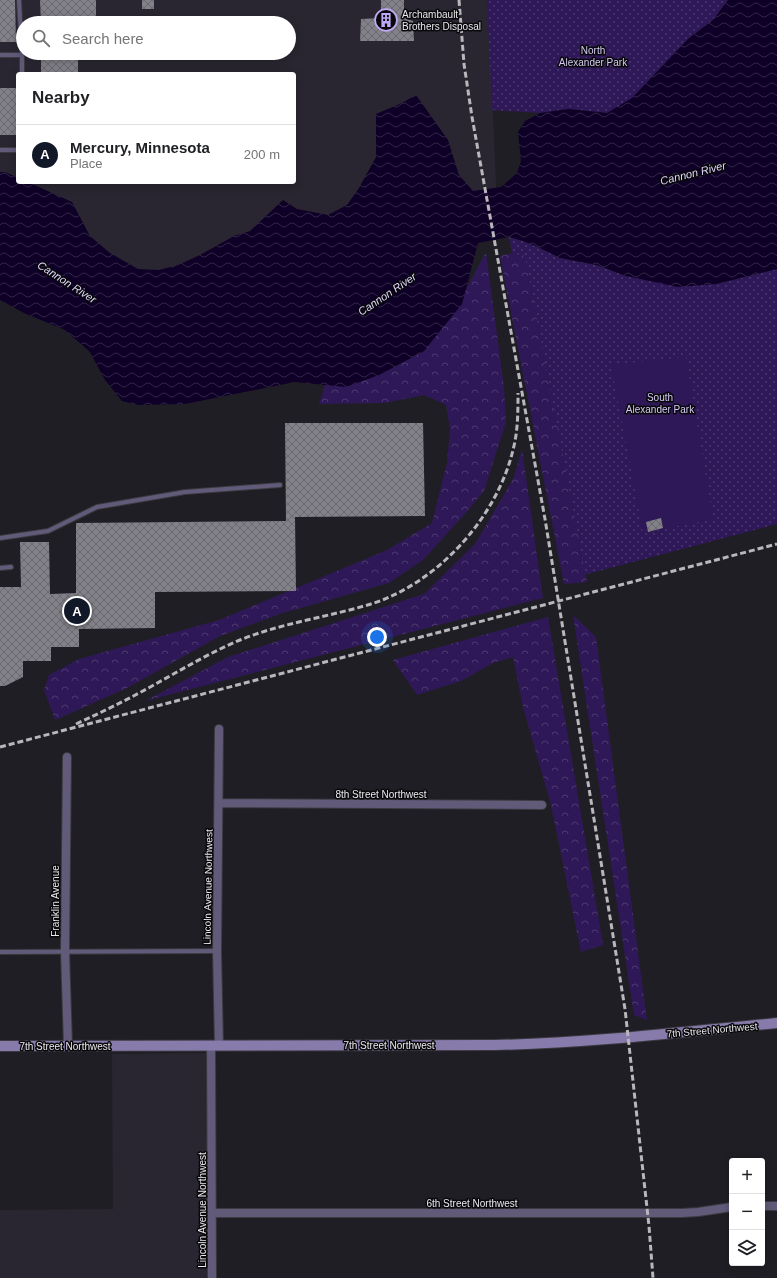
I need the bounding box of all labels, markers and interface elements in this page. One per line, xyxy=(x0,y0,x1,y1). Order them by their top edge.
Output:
building icon: Archambault Brothers Disposal xyxy=(373,7,399,33)
place label: Archambault Brothers Disposal xyxy=(402,9,481,32)
search box xyxy=(16,16,296,60)
icon: search xyxy=(30,27,52,49)
text: Search here xyxy=(62,30,144,47)
park label: North Alexander Park xyxy=(559,45,628,68)
text: Nearby xyxy=(32,88,90,107)
text: Mercury, Minnesota xyxy=(70,139,210,156)
text: A xyxy=(40,147,50,162)
text: 200 m xyxy=(244,147,280,162)
text: Place xyxy=(70,156,103,171)
water label: Cannon River xyxy=(659,159,728,187)
water label: Cannon River xyxy=(36,259,100,306)
water label: Cannon River xyxy=(356,269,419,318)
park label: South Alexander Park xyxy=(626,392,695,415)
pin: A xyxy=(64,596,90,626)
your location xyxy=(367,627,387,647)
street label: 8th Street Northwest xyxy=(335,789,427,800)
street label: Lincoln Avenue Northwest xyxy=(201,829,215,945)
street label: Franklin Avenue xyxy=(50,865,61,937)
street label: 7th Street Northwest xyxy=(666,1021,758,1039)
street label: 7th Street Northwest xyxy=(343,1040,435,1051)
street label: 7th Street Northwest xyxy=(19,1041,111,1052)
street label: Lincoln Avenue Northwest xyxy=(197,1152,208,1268)
map controls xyxy=(729,1158,765,1266)
button: + xyxy=(729,1158,765,1194)
button: − xyxy=(729,1194,765,1230)
street label: 6th Street Northwest xyxy=(426,1198,518,1209)
button: layers xyxy=(729,1230,765,1266)

